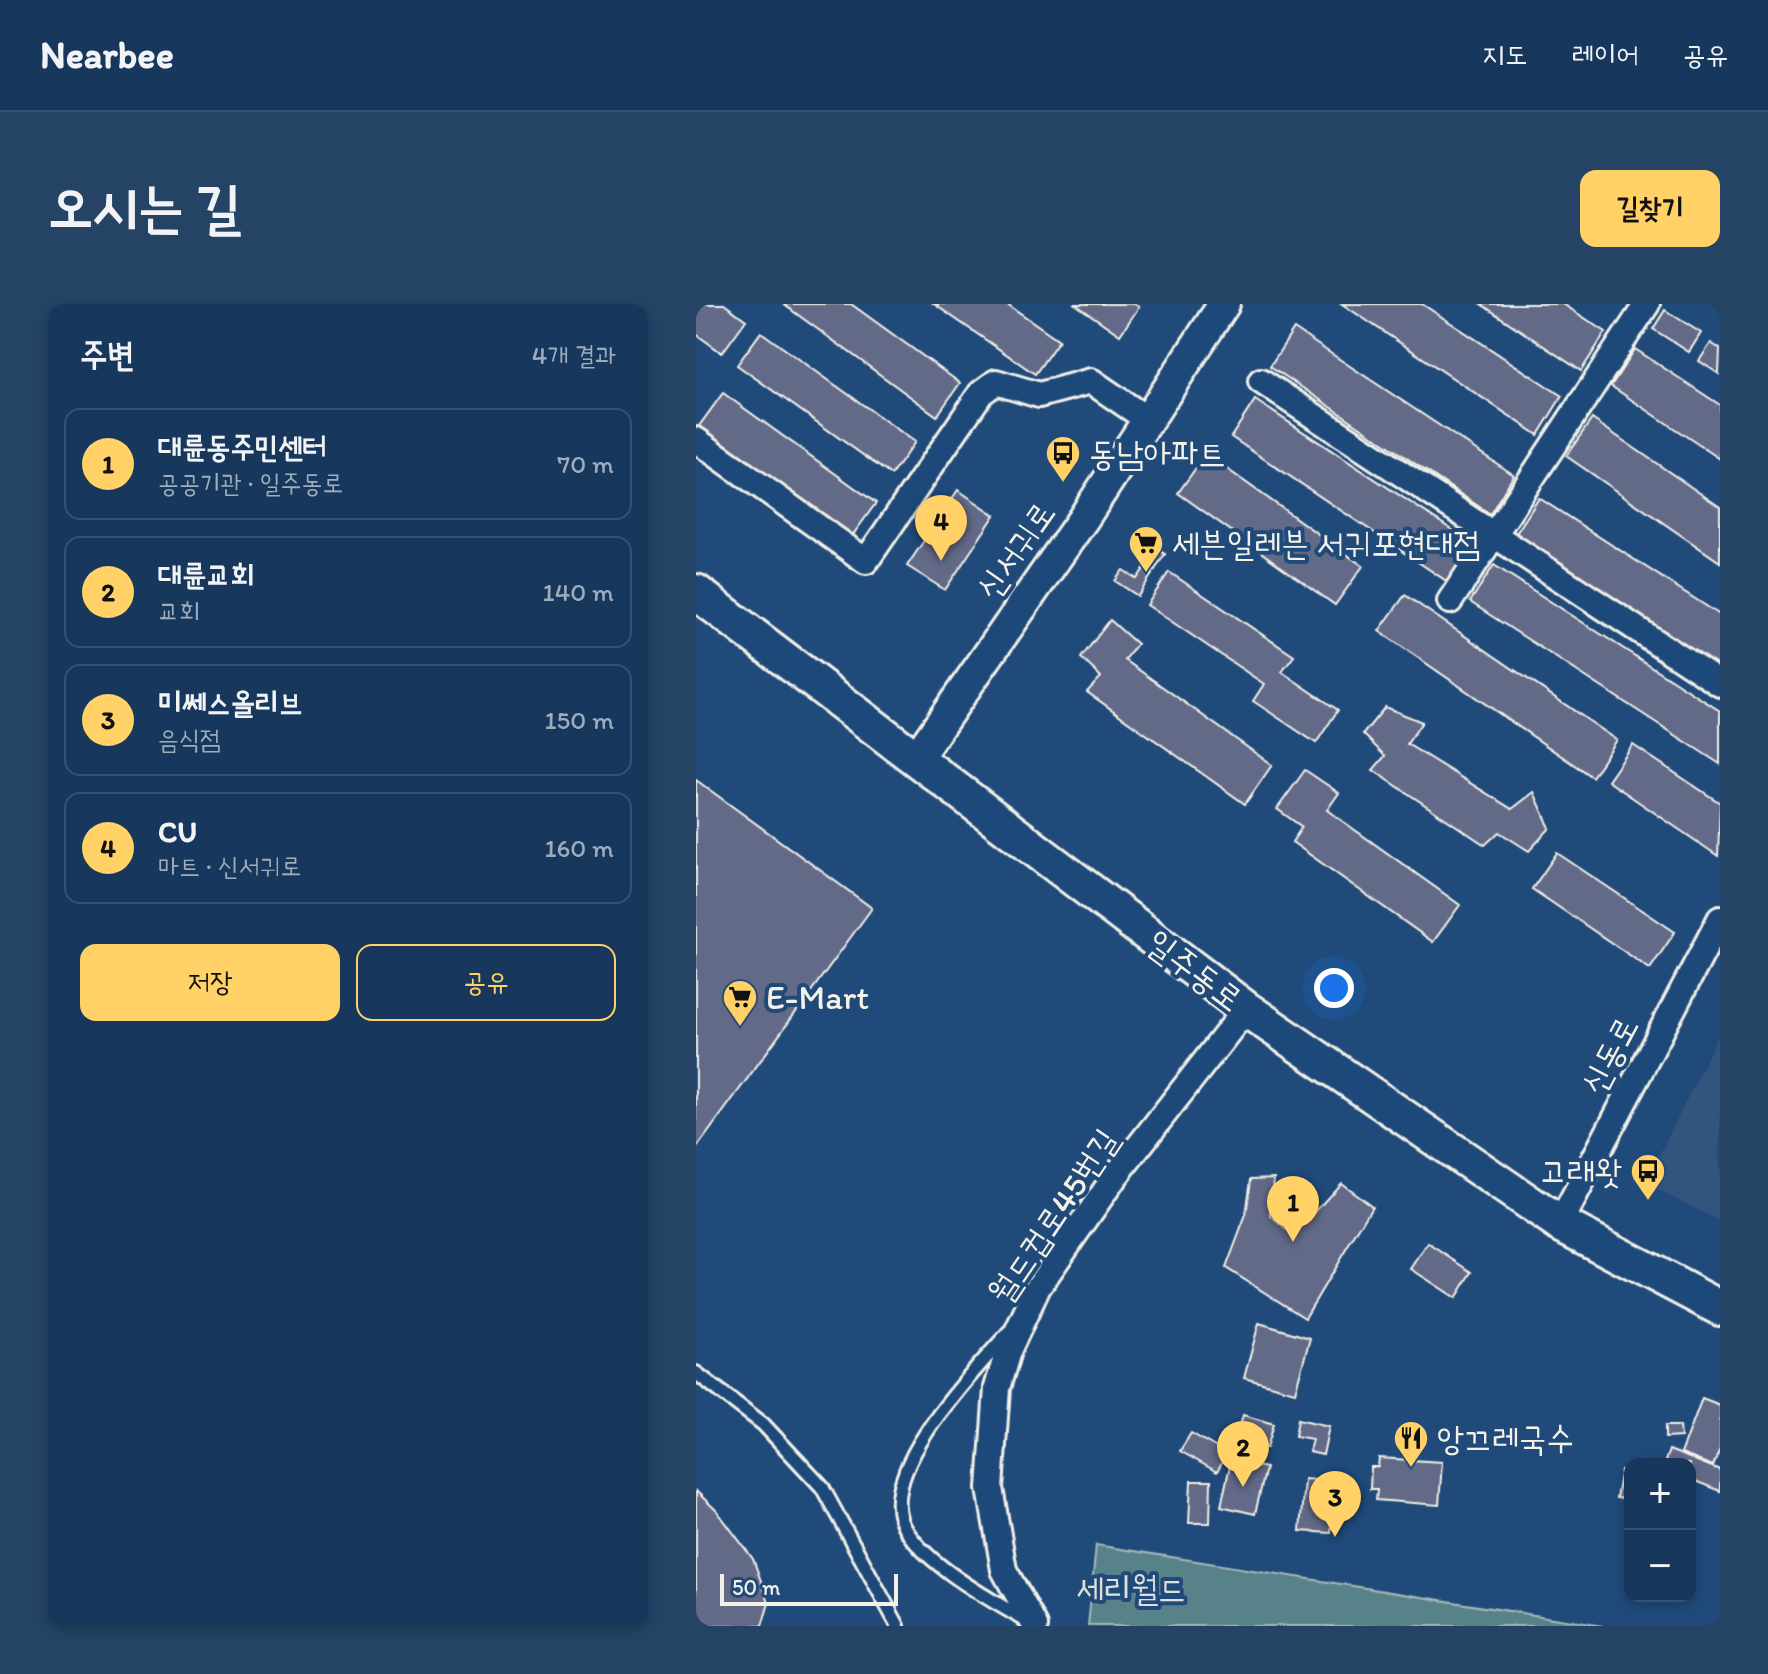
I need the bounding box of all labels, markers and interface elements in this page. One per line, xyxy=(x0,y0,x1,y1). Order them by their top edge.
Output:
text: Nearbee xyxy=(40,32,174,78)
text: 지도 xyxy=(1482,37,1527,71)
text: 레이어 xyxy=(1571,37,1639,71)
text: 공유 xyxy=(1683,37,1728,71)
button: 길찾기 xyxy=(1580,170,1720,247)
text: 오시는 길 xyxy=(48,173,241,240)
text: 주변 xyxy=(80,334,135,375)
text: 4개 결과 xyxy=(532,339,616,371)
text: 대륜동주민센터 xyxy=(158,428,327,465)
place label: 동남아파트 xyxy=(1089,433,1226,474)
bus stop icon: 동남아파트 xyxy=(1044,434,1082,484)
text: 1 xyxy=(102,448,114,480)
text: 70 m xyxy=(557,448,614,480)
text: 공공기관 · 일주동로 xyxy=(158,467,343,499)
street label: 신서귀로 xyxy=(967,494,1064,607)
pin: 4 xyxy=(915,495,967,561)
place label: 세븐일레븐 서귀포현대점 xyxy=(1172,523,1481,564)
supermarket icon: 세븐일레븐 서귀포현대점 xyxy=(1127,524,1165,574)
text: 대륜교회 xyxy=(158,556,255,593)
text: 2 xyxy=(101,576,115,608)
text: 140 m xyxy=(543,576,614,608)
text: 교회 xyxy=(158,595,200,627)
text: 미쎄스올리브 xyxy=(158,684,303,721)
text: 3 xyxy=(101,704,115,736)
text: 150 m xyxy=(545,704,614,736)
text: 음식점 xyxy=(158,723,221,755)
text: CU xyxy=(158,813,197,850)
text: 4 xyxy=(100,832,116,864)
text: 160 m xyxy=(544,832,614,864)
text: 마트 · 신서귀로 xyxy=(158,850,301,882)
street label: 일주동로 xyxy=(1139,921,1251,1020)
button: 저장 xyxy=(80,944,340,1021)
button: 공유 xyxy=(356,944,616,1021)
your location xyxy=(1314,968,1354,1008)
place label: E-Mart xyxy=(766,977,869,1018)
supermarket icon: E-Mart xyxy=(721,978,759,1028)
street label: 신동로 xyxy=(1572,1009,1647,1101)
street label: 월드컵로45번길 xyxy=(980,1121,1127,1312)
place label: 고래왓 xyxy=(1540,1151,1622,1192)
bus stop icon: 고래왓 xyxy=(1629,1152,1667,1202)
pin: 1 xyxy=(1267,1176,1319,1242)
place label: 앙끄레국수 xyxy=(1437,1418,1574,1459)
restaurant icon: 앙끄레국수 xyxy=(1392,1419,1430,1469)
pin: 2 xyxy=(1217,1421,1269,1487)
map controls xyxy=(1624,1458,1696,1602)
button: + xyxy=(1624,1458,1696,1530)
pin: 3 xyxy=(1309,1471,1361,1537)
button: − xyxy=(1624,1530,1696,1602)
park label: 세리월드 xyxy=(1076,1568,1186,1609)
scale bar xyxy=(720,1570,898,1606)
text: 50 m xyxy=(732,1574,781,1601)

